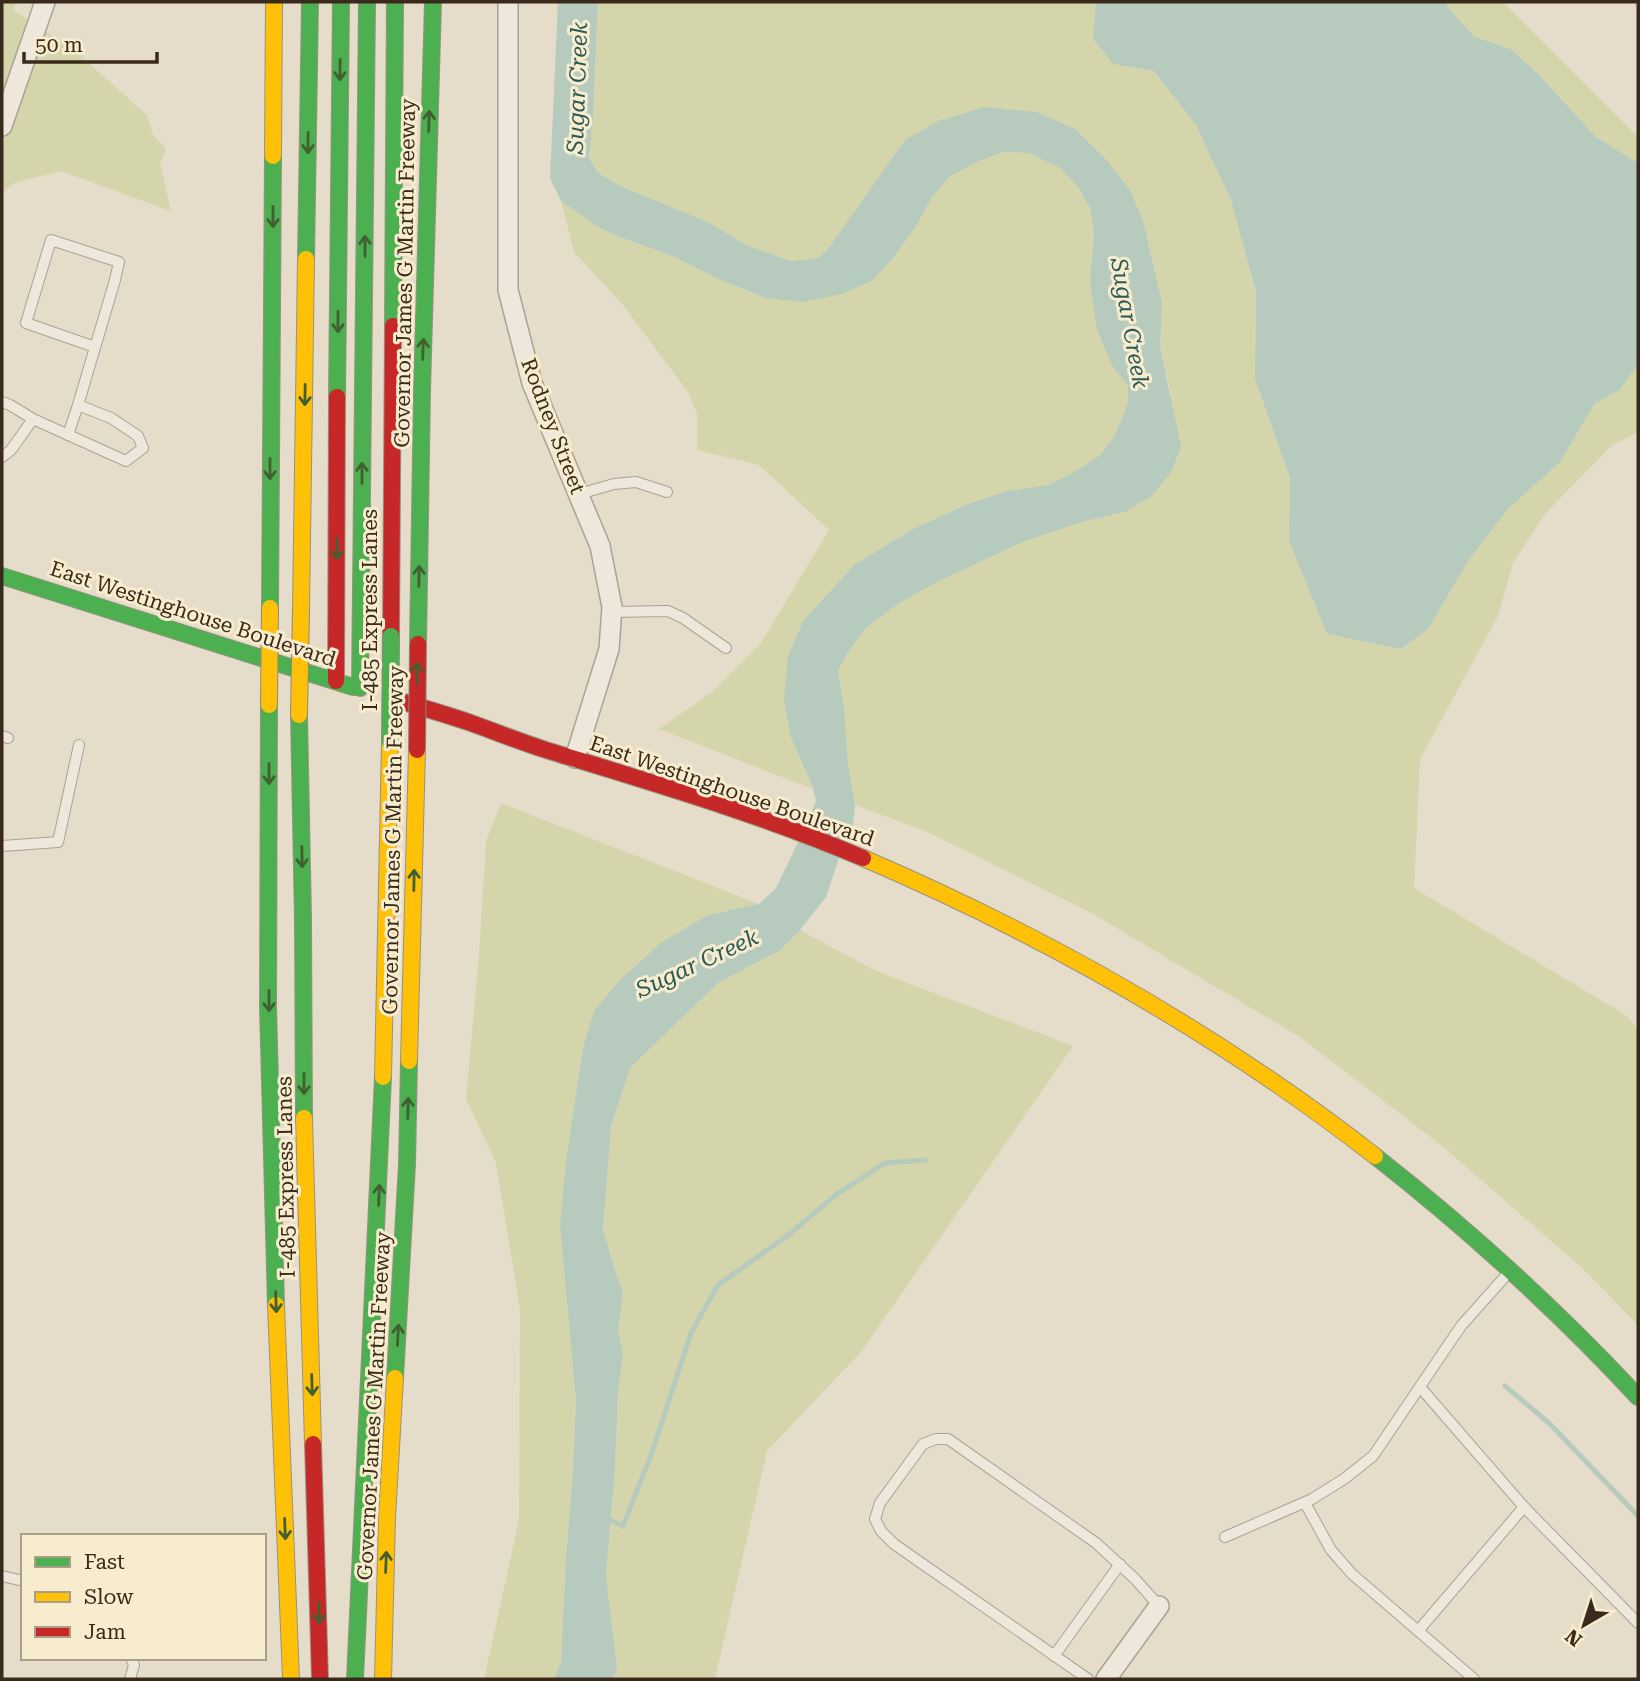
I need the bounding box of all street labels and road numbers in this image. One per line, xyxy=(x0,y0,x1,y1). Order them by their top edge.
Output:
street label: Governor James G Martin Freeway xyxy=(390,98,420,448)
street label: Rodney Street xyxy=(516,355,590,497)
street label: I-485 Express Lanes xyxy=(358,509,382,711)
street label: East Westinghouse Boulevard xyxy=(47,556,340,672)
street label: Governor James G Martin Freeway xyxy=(378,665,408,1015)
street label: East Westinghouse Boulevard xyxy=(587,731,878,851)
street label: I-485 Express Lanes xyxy=(272,1076,300,1278)
street label: Governor James G Martin Freeway xyxy=(353,1230,395,1581)

